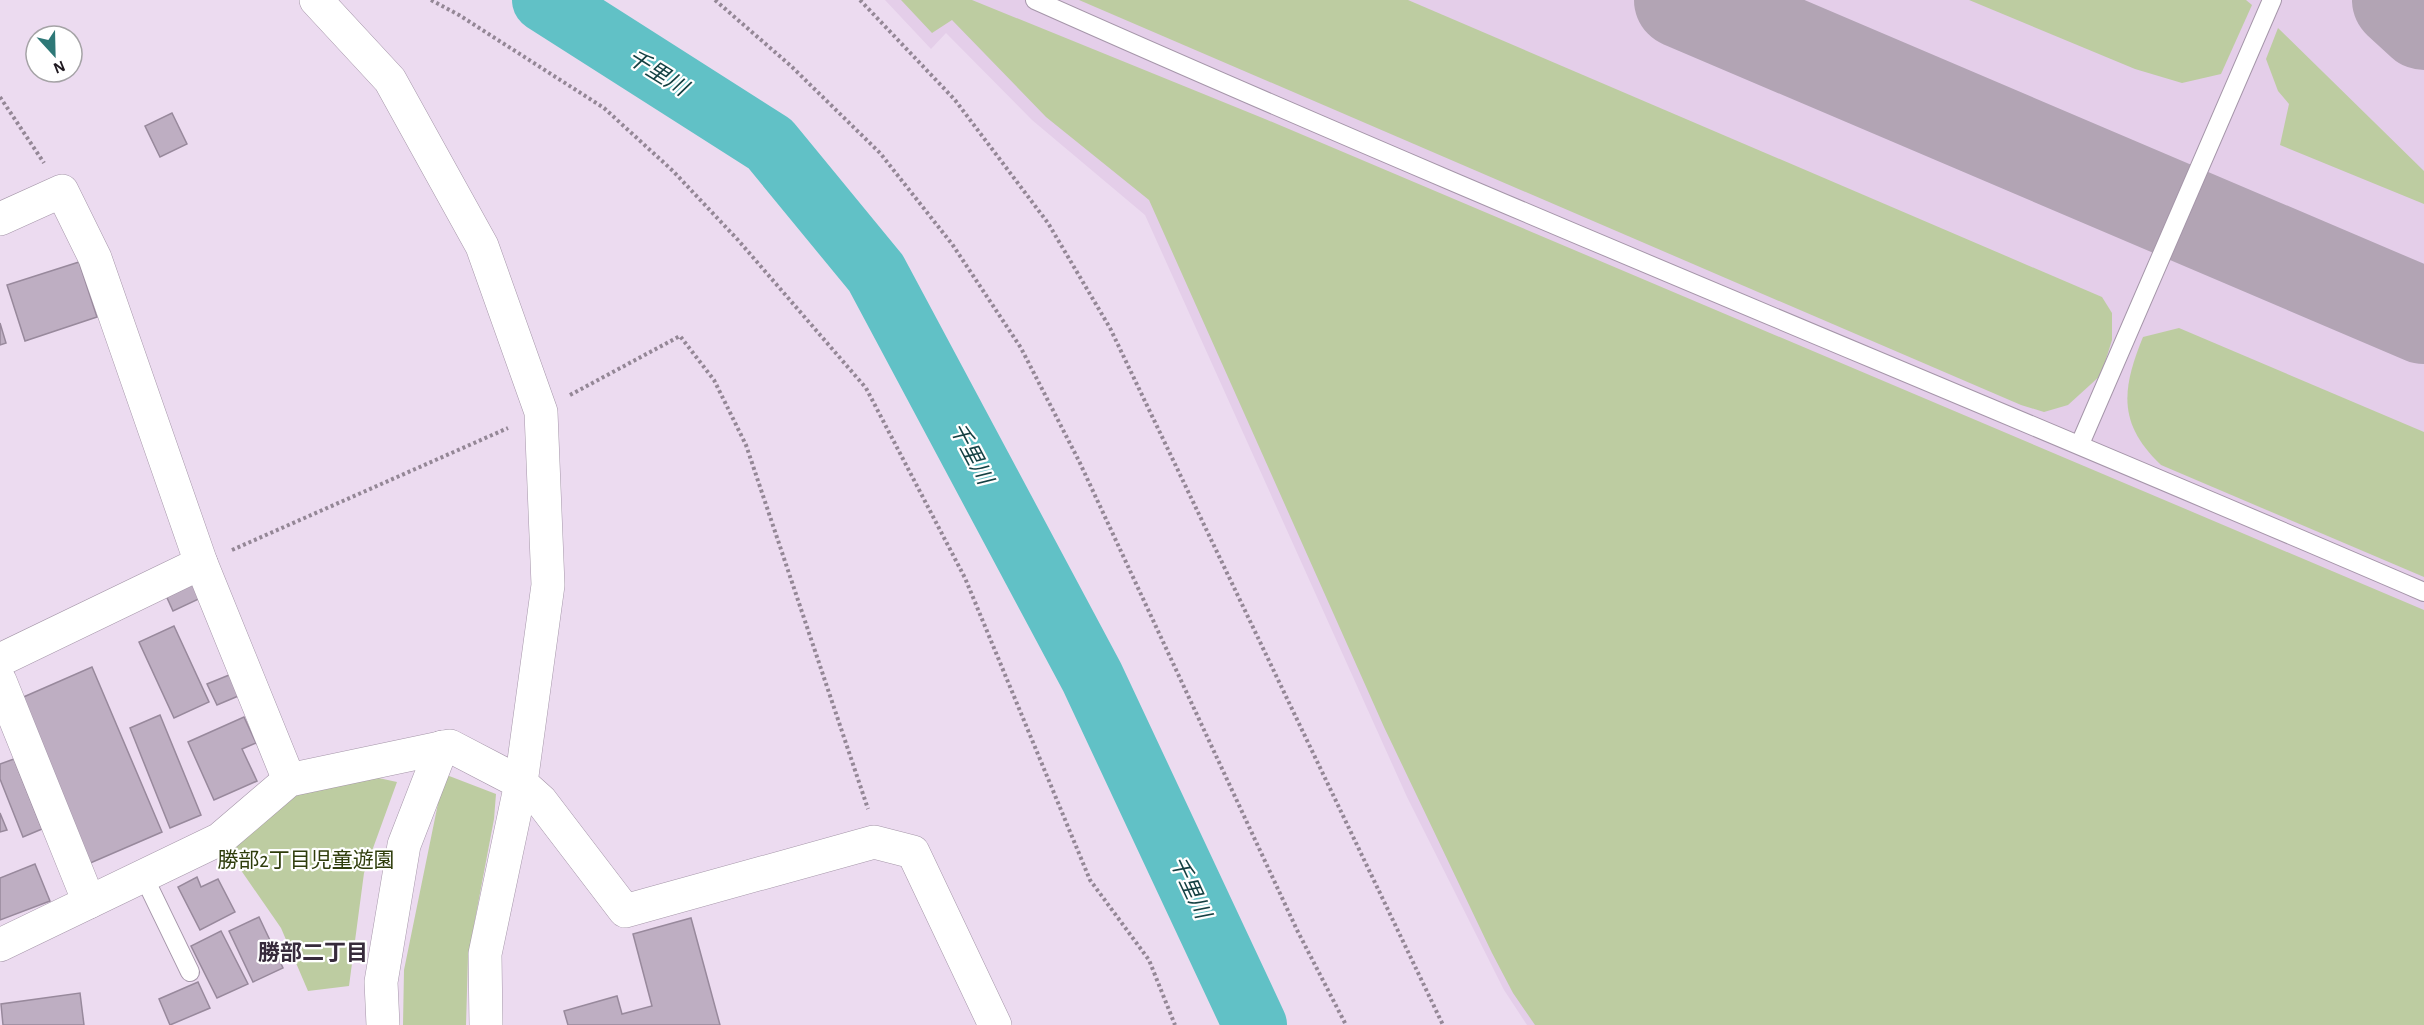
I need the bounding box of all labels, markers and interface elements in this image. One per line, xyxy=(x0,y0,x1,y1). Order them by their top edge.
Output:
north arrow xyxy=(24,24,84,84)
water label: 千里川 xyxy=(624,45,694,101)
text: N xyxy=(51,57,67,76)
water label: 千里川 xyxy=(946,419,998,490)
park label: 勝部2丁目児童遊園 xyxy=(217,849,395,871)
water label: 千里川 xyxy=(1166,852,1216,924)
district label: 勝部二丁目 xyxy=(258,941,368,964)

